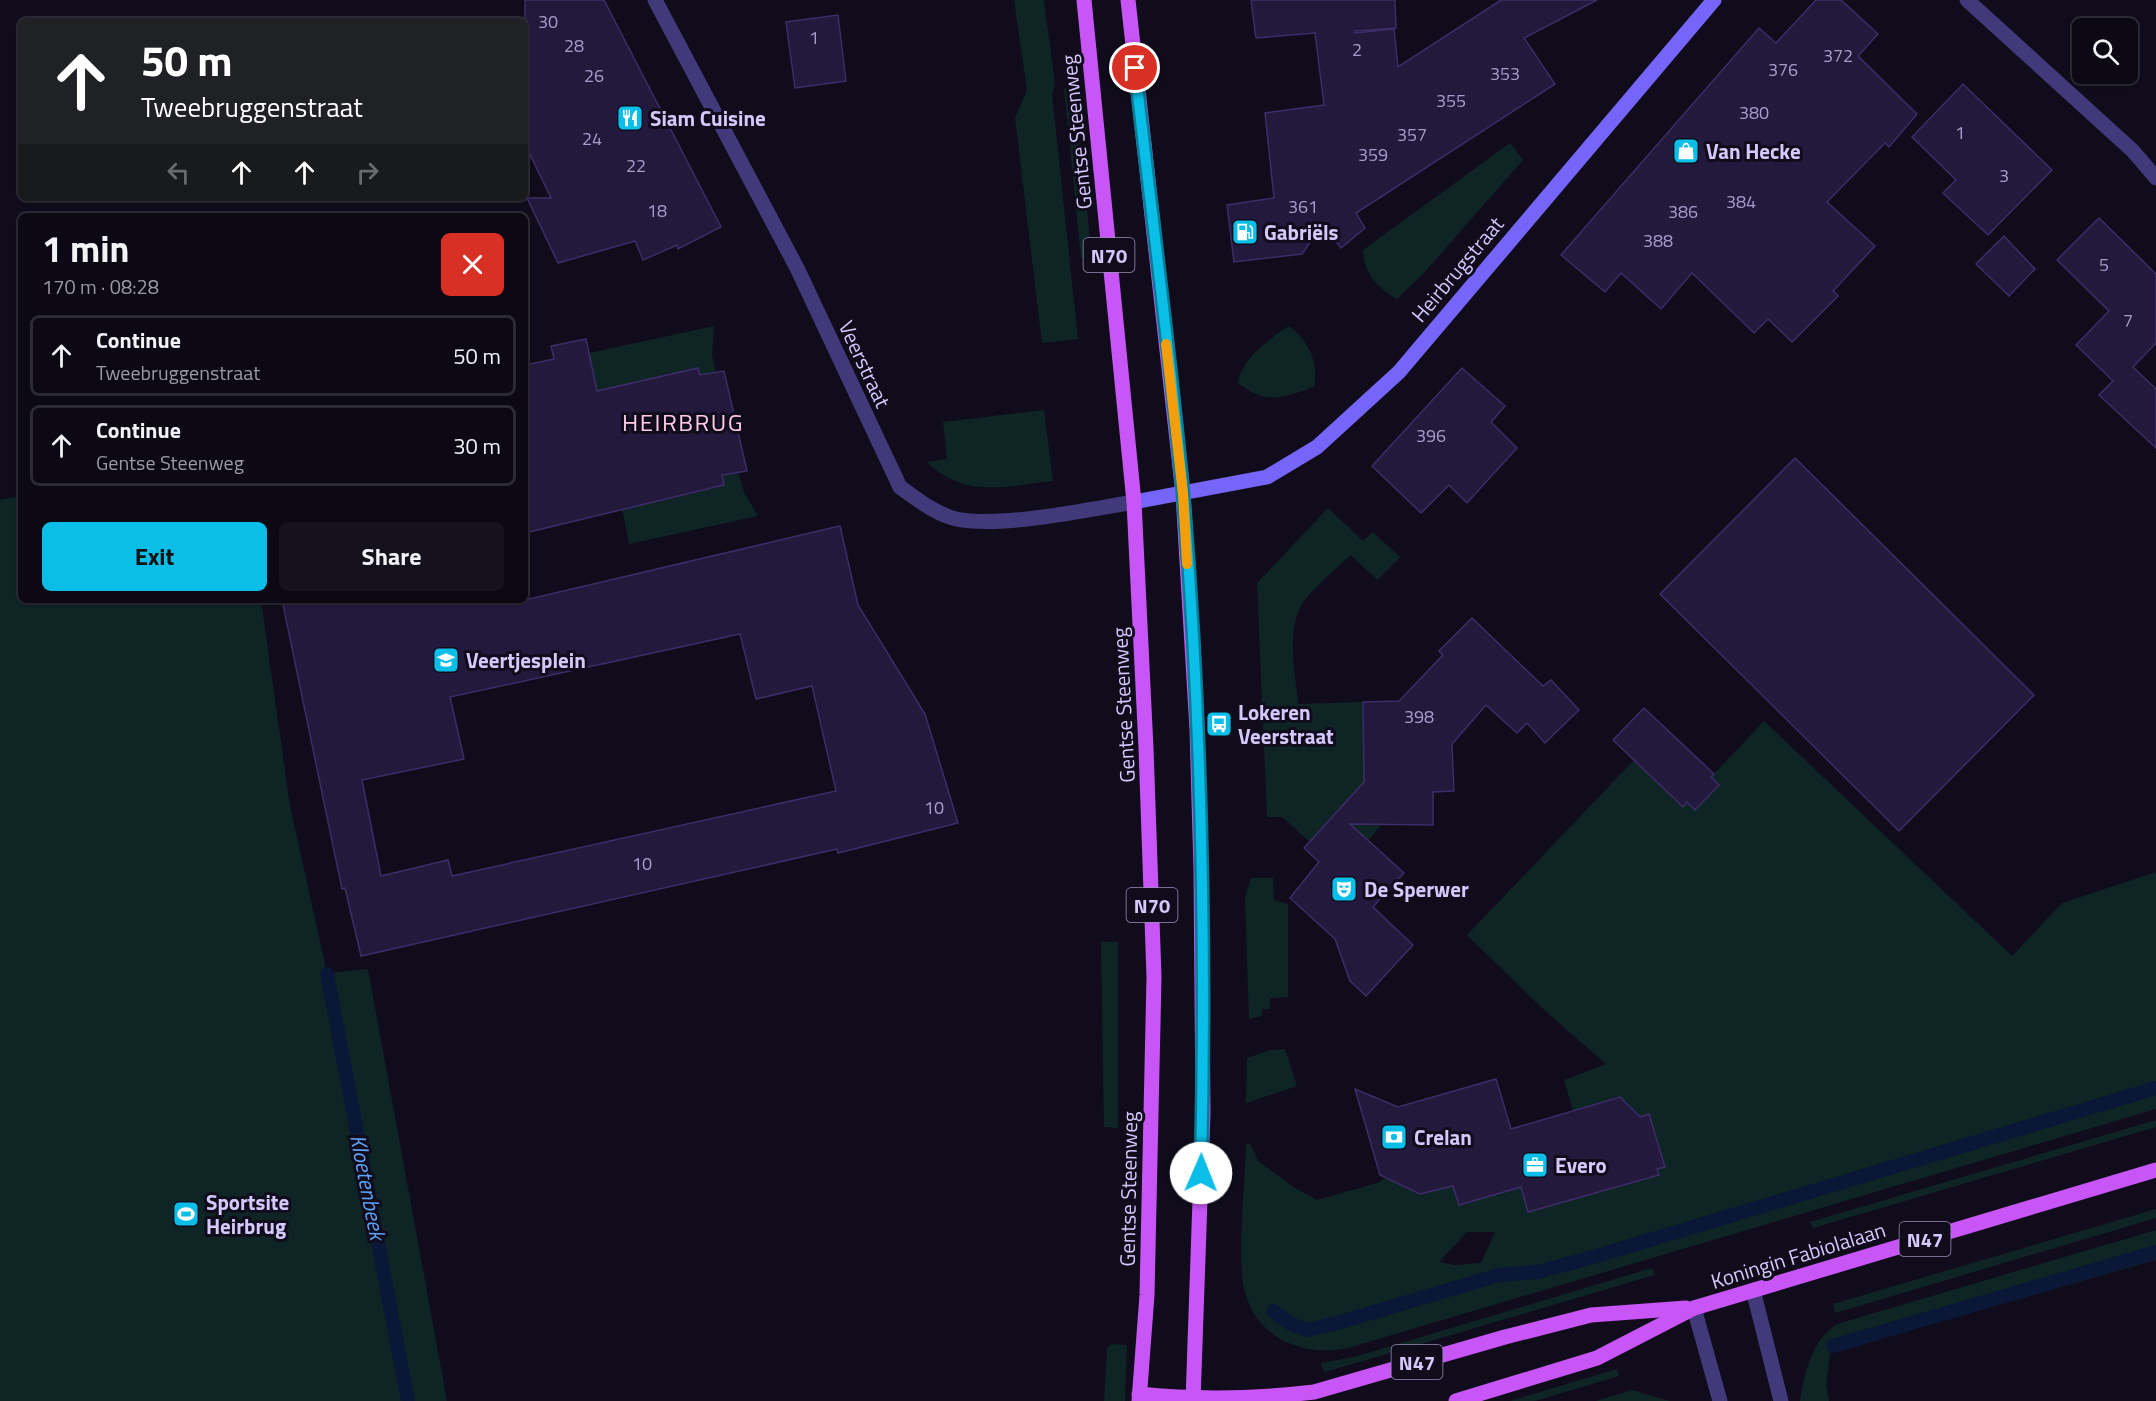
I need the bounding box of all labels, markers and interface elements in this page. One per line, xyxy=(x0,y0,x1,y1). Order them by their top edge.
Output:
house number: 30 xyxy=(538,8,558,35)
map controls xyxy=(2072,18,2138,84)
button: search xyxy=(2072,18,2138,84)
house number: 1 xyxy=(809,24,819,51)
text: 50 m xyxy=(141,28,233,92)
house number: 28 xyxy=(564,32,584,59)
house number: 2 xyxy=(1352,36,1362,63)
icon: ahead xyxy=(42,42,120,120)
pin xyxy=(1109,42,1160,93)
house number: 372 xyxy=(1823,42,1853,69)
icon: arrive xyxy=(1118,51,1151,84)
street label: Gentse Steenweg xyxy=(1052,53,1100,211)
house number: 376 xyxy=(1768,56,1798,83)
house number: 353 xyxy=(1490,60,1520,87)
house number: 26 xyxy=(584,62,604,89)
text: Tweebruggenstraat xyxy=(141,86,363,127)
house number: 355 xyxy=(1436,87,1466,114)
house number: 380 xyxy=(1739,99,1769,126)
place label: Siam Cuisine xyxy=(650,102,766,134)
restaurant icon: Siam Cuisine xyxy=(615,103,645,133)
house number: 1 xyxy=(1955,119,1965,146)
house number: 357 xyxy=(1397,121,1427,148)
house number: 24 xyxy=(582,125,602,152)
place label: Van Hecke xyxy=(1706,135,1801,167)
shop icon: Van Hecke xyxy=(1671,136,1701,166)
house number: 359 xyxy=(1358,141,1388,168)
house number: 22 xyxy=(626,152,646,179)
icon: left xyxy=(162,156,195,189)
icon: ahead xyxy=(225,156,258,189)
icon: ahead xyxy=(288,156,321,189)
icon: right xyxy=(351,156,384,189)
house number: 3 xyxy=(1999,162,2009,189)
house number: 384 xyxy=(1726,188,1756,215)
house number: 361 xyxy=(1288,193,1318,220)
house number: 18 xyxy=(647,197,667,224)
house number: 386 xyxy=(1668,198,1698,225)
street label: Heirbrugstraat xyxy=(1403,209,1511,329)
place label: Gabriëls xyxy=(1264,216,1339,248)
fuel station icon: Gabriëls xyxy=(1230,217,1260,247)
text: 1 min xyxy=(42,221,129,276)
house number: 388 xyxy=(1643,227,1673,254)
button: close xyxy=(441,233,504,296)
road number: N70 xyxy=(1084,238,1134,272)
house number: 5 xyxy=(2099,251,2109,278)
text: 170 m · 08:28 xyxy=(42,271,159,302)
house number: 7 xyxy=(2123,307,2133,334)
street label: Veerstraat xyxy=(831,315,899,413)
text: Continue xyxy=(96,323,181,357)
icon: ahead xyxy=(45,339,78,372)
text: 50 m xyxy=(453,339,501,373)
text: Tweebruggenstraat xyxy=(96,357,260,388)
district label: HEIRBRUG xyxy=(622,404,744,440)
text: Continue xyxy=(96,413,181,447)
house number: 396 xyxy=(1416,422,1446,449)
icon: ahead xyxy=(45,429,78,462)
text: 30 m xyxy=(453,429,501,463)
text: Gentse Steenweg xyxy=(96,447,244,478)
button: Exit xyxy=(42,522,267,591)
button: Share xyxy=(279,522,504,591)
street label: Gentse Steenweg xyxy=(1103,626,1143,783)
place label: Veertjesplein xyxy=(466,644,586,676)
school or university icon: Veertjesplein xyxy=(431,645,461,675)
place label: Lokeren Veerstraat xyxy=(1238,696,1334,752)
house number: 398 xyxy=(1404,703,1434,730)
bus stop icon: Lokeren Veerstraat xyxy=(1204,709,1234,739)
house number: 10 xyxy=(924,794,944,821)
house number: 10 xyxy=(632,850,652,877)
place label: De Sperwer xyxy=(1364,873,1469,905)
theatre icon: De Sperwer xyxy=(1329,874,1359,904)
road number: N70 xyxy=(1126,888,1178,922)
street label: Gentse Steenweg xyxy=(1111,1111,1145,1267)
place label: Crelan xyxy=(1414,1121,1472,1153)
bank icon: Crelan xyxy=(1379,1122,1409,1152)
water label: Kloetenbeek xyxy=(341,1132,395,1245)
position arrow xyxy=(1169,1141,1233,1205)
place label: Evero xyxy=(1555,1149,1607,1181)
office icon: Evero xyxy=(1520,1150,1550,1180)
place label: Sportsite Heirbrug xyxy=(206,1186,289,1242)
sports icon: Sportsite Heirbrug xyxy=(171,1199,201,1229)
street label: Koningin Fabiolalaan xyxy=(1707,1213,1889,1297)
road number: N47 xyxy=(1900,1222,1950,1256)
road number: N47 xyxy=(1392,1345,1442,1379)

